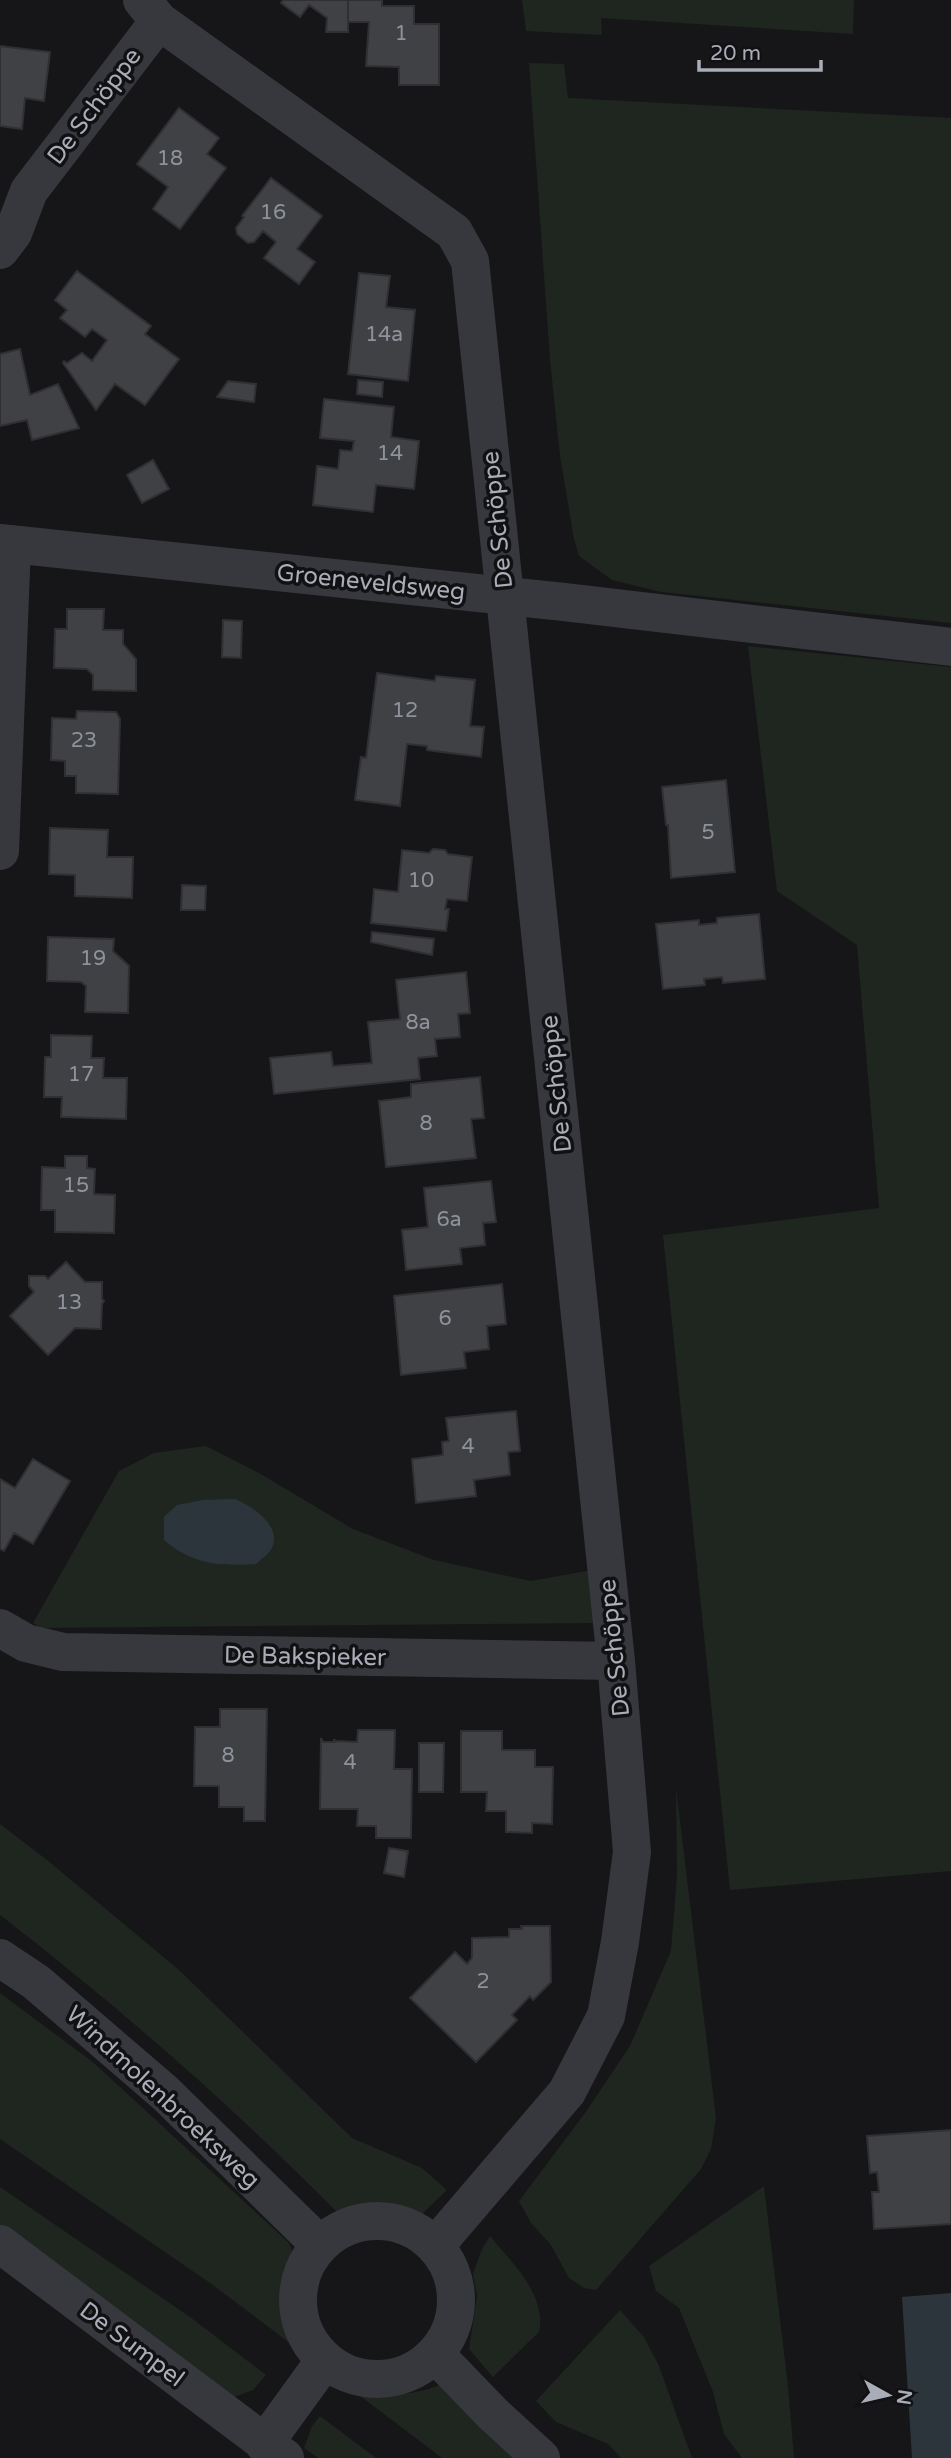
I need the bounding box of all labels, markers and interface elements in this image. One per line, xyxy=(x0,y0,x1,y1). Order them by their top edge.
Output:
house number: 1 xyxy=(394,21,408,46)
scale bar xyxy=(699,28,822,72)
text: 20 m xyxy=(710,41,761,66)
street label: De Schöppe xyxy=(41,42,148,170)
house number: 18 xyxy=(157,146,183,171)
house number: 16 xyxy=(260,200,286,225)
house number: 14a xyxy=(365,322,403,347)
house number: 14 xyxy=(377,441,403,466)
street label: De Schöppe xyxy=(476,450,519,590)
street label: Groeneveldsweg xyxy=(275,558,467,607)
house number: 12 xyxy=(392,698,418,723)
house number: 23 xyxy=(71,728,97,753)
house number: 5 xyxy=(701,820,715,845)
house number: 10 xyxy=(408,868,434,893)
house number: 19 xyxy=(80,946,106,971)
house number: 8a xyxy=(406,1010,431,1035)
street label: De Schöppe xyxy=(535,1014,578,1154)
house number: 17 xyxy=(68,1062,94,1087)
house number: 8 xyxy=(419,1111,433,1136)
house number: 15 xyxy=(63,1173,89,1198)
house number: 6a xyxy=(437,1207,462,1232)
house number: 13 xyxy=(56,1290,82,1315)
house number: 6 xyxy=(438,1306,452,1331)
house number: 4 xyxy=(461,1434,475,1459)
street label: De Schöppe xyxy=(593,1578,636,1718)
street label: De Bakspieker xyxy=(224,1641,387,1672)
house number: 8 xyxy=(221,1743,235,1768)
house number: 4 xyxy=(343,1750,357,1775)
house number: 2 xyxy=(476,1969,490,1994)
street label: Windmolenbroeksweg xyxy=(60,2000,266,2195)
street label: De Sumpel xyxy=(74,2296,190,2393)
north arrow xyxy=(853,2360,923,2430)
text: N xyxy=(892,2388,916,2406)

